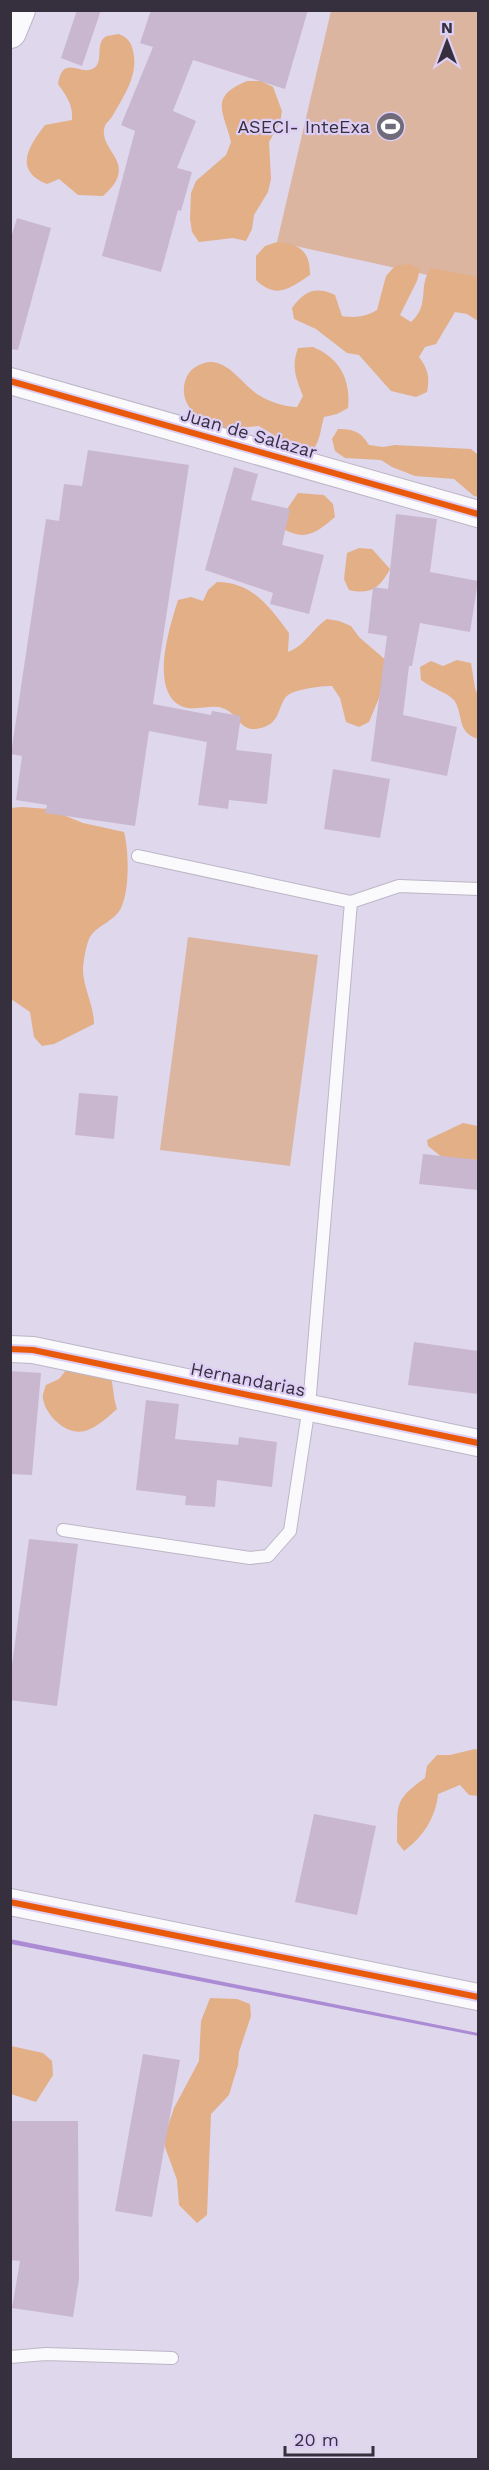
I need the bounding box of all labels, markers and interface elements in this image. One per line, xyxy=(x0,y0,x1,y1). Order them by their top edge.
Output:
north arrow xyxy=(417,12,477,72)
text: N xyxy=(441,18,453,37)
sports icon: ASECI- InteExa xyxy=(375,110,407,142)
place label: ASECI- InteExa xyxy=(237,116,370,137)
street label: Juan de Salazar xyxy=(178,404,320,462)
street label: Hernandarias xyxy=(189,1358,307,1400)
scale bar xyxy=(285,2419,374,2457)
text: 20 m xyxy=(294,2429,339,2450)

